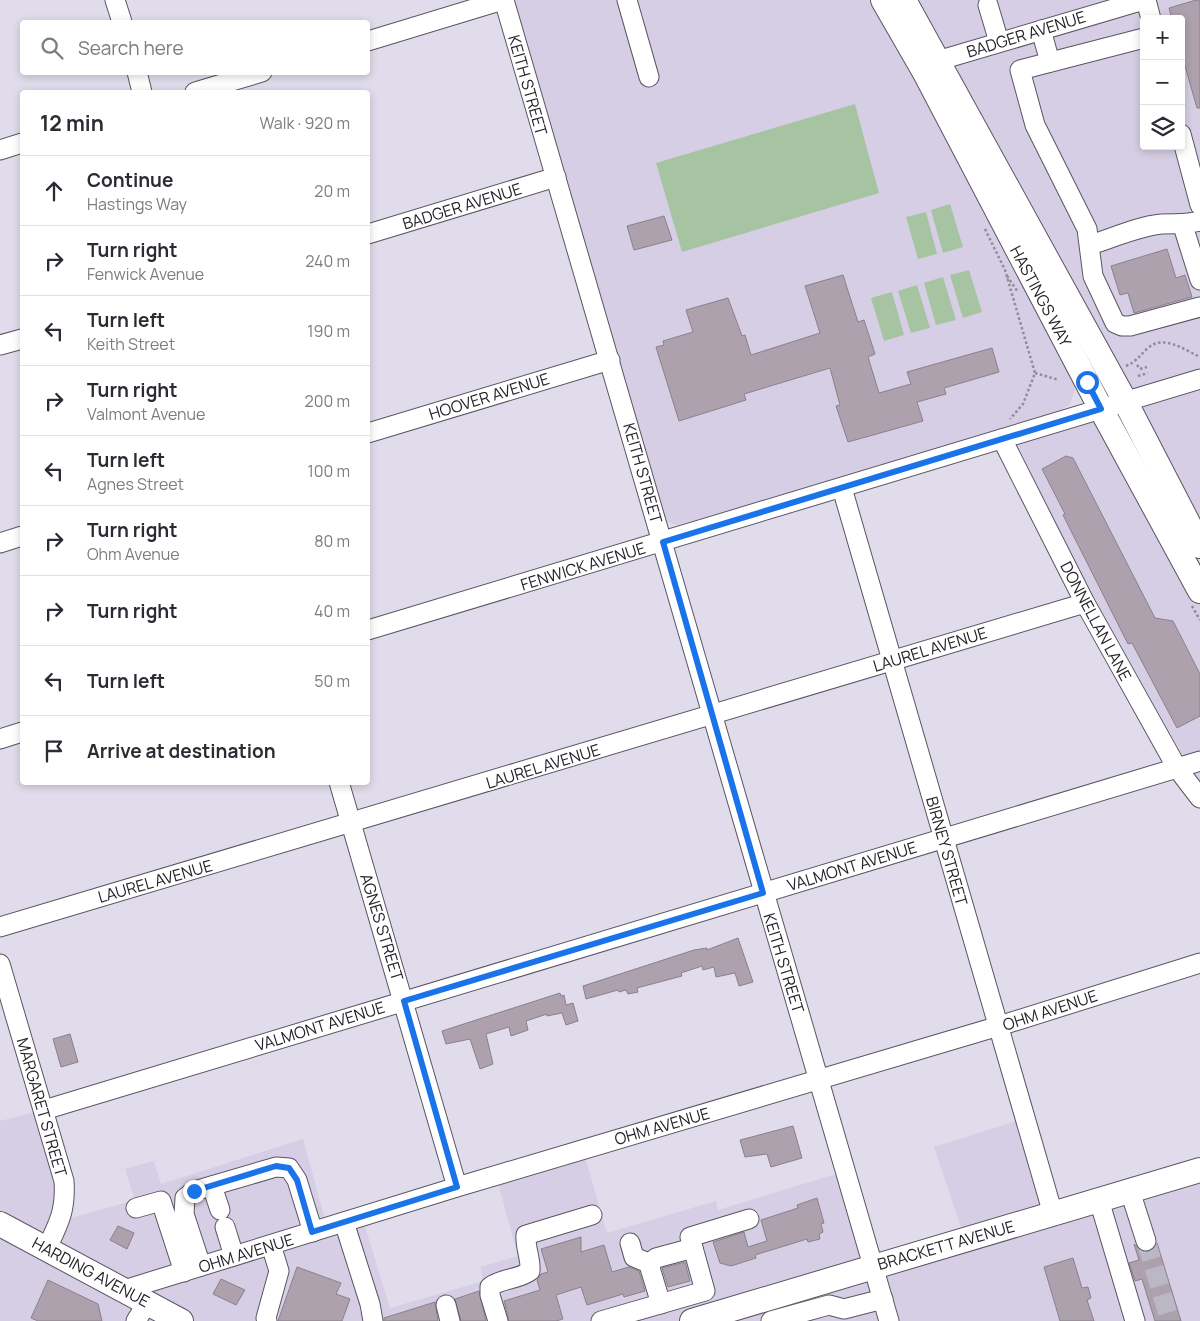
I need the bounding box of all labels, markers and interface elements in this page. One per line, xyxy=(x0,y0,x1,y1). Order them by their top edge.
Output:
street label: BADGER AVENUE xyxy=(964,5,1088,63)
map controls xyxy=(1140,15,1185,150)
button: + xyxy=(1140,15,1185,60)
search box xyxy=(20,20,370,75)
street label: KEITH STREET xyxy=(503,32,553,138)
icon: search xyxy=(38,34,66,62)
text: Search here xyxy=(78,35,184,61)
button: − xyxy=(1140,60,1185,105)
button: layers xyxy=(1140,105,1185,150)
text: 12 min xyxy=(40,109,104,137)
text: Walk · 920 m xyxy=(260,112,350,134)
text: Continue xyxy=(87,167,173,193)
icon: ahead xyxy=(40,177,68,205)
street label: BADGER AVENUE xyxy=(400,177,524,235)
text: 20 m xyxy=(314,180,350,202)
text: Hastings Way xyxy=(87,193,187,215)
text: Turn right xyxy=(87,237,177,263)
street label: HASTINGS WAY xyxy=(1005,242,1077,350)
icon: right xyxy=(40,247,68,275)
text: 240 m xyxy=(305,250,350,272)
text: Fenwick Avenue xyxy=(87,263,204,285)
text: Turn left xyxy=(87,307,165,333)
icon: left xyxy=(40,317,68,345)
text: 190 m xyxy=(307,320,350,342)
text: Keith Street xyxy=(87,333,175,355)
street label: HOOVER AVENUE xyxy=(426,367,552,425)
route start xyxy=(1076,371,1099,394)
text: Turn right xyxy=(87,377,177,403)
icon: right xyxy=(40,387,68,415)
text: 200 m xyxy=(305,390,350,412)
text: Valmont Avenue xyxy=(87,403,205,425)
street label: KEITH STREET xyxy=(618,420,668,526)
text: Turn left xyxy=(87,447,165,473)
icon: left xyxy=(40,457,68,485)
text: 100 m xyxy=(307,460,350,482)
text: Agnes Street xyxy=(87,473,184,495)
text: Turn right xyxy=(87,517,177,543)
icon: right xyxy=(40,527,68,555)
text: 80 m xyxy=(314,530,350,552)
street label: FENWICK AVENUE xyxy=(518,537,648,595)
text: Ohm Avenue xyxy=(87,543,180,565)
street label: DONNELLAN LANE xyxy=(1055,557,1137,685)
icon: right xyxy=(40,597,68,625)
text: Turn right xyxy=(87,598,177,624)
text: 40 m xyxy=(314,600,350,622)
street label: LAUREL AVENUE xyxy=(870,621,990,677)
icon: left xyxy=(40,667,68,695)
text: Turn left xyxy=(87,668,165,694)
text: 50 m xyxy=(314,670,350,692)
icon: arrive xyxy=(40,737,68,765)
text: Arrive at destination xyxy=(87,738,276,764)
street label: LAUREL AVENUE xyxy=(483,738,603,794)
street label: BIRNEY STREET xyxy=(921,794,973,909)
street label: VALMONT AVENUE xyxy=(785,836,919,896)
street label: LAUREL AVENUE xyxy=(95,854,215,908)
street label: AGNES STREET xyxy=(355,871,409,984)
street label: KEITH STREET xyxy=(758,910,810,1016)
street label: OHM AVENUE xyxy=(1000,984,1100,1036)
street label: VALMONT AVENUE xyxy=(253,996,387,1056)
street label: MARGARET STREET xyxy=(12,1035,72,1179)
street label: OHM AVENUE xyxy=(612,1102,712,1150)
route end xyxy=(183,1180,206,1203)
street label: BRACKETT AVENUE xyxy=(875,1215,1017,1275)
street label: OHM AVENUE xyxy=(196,1228,296,1278)
street label: HARDING AVENUE xyxy=(28,1232,154,1312)

